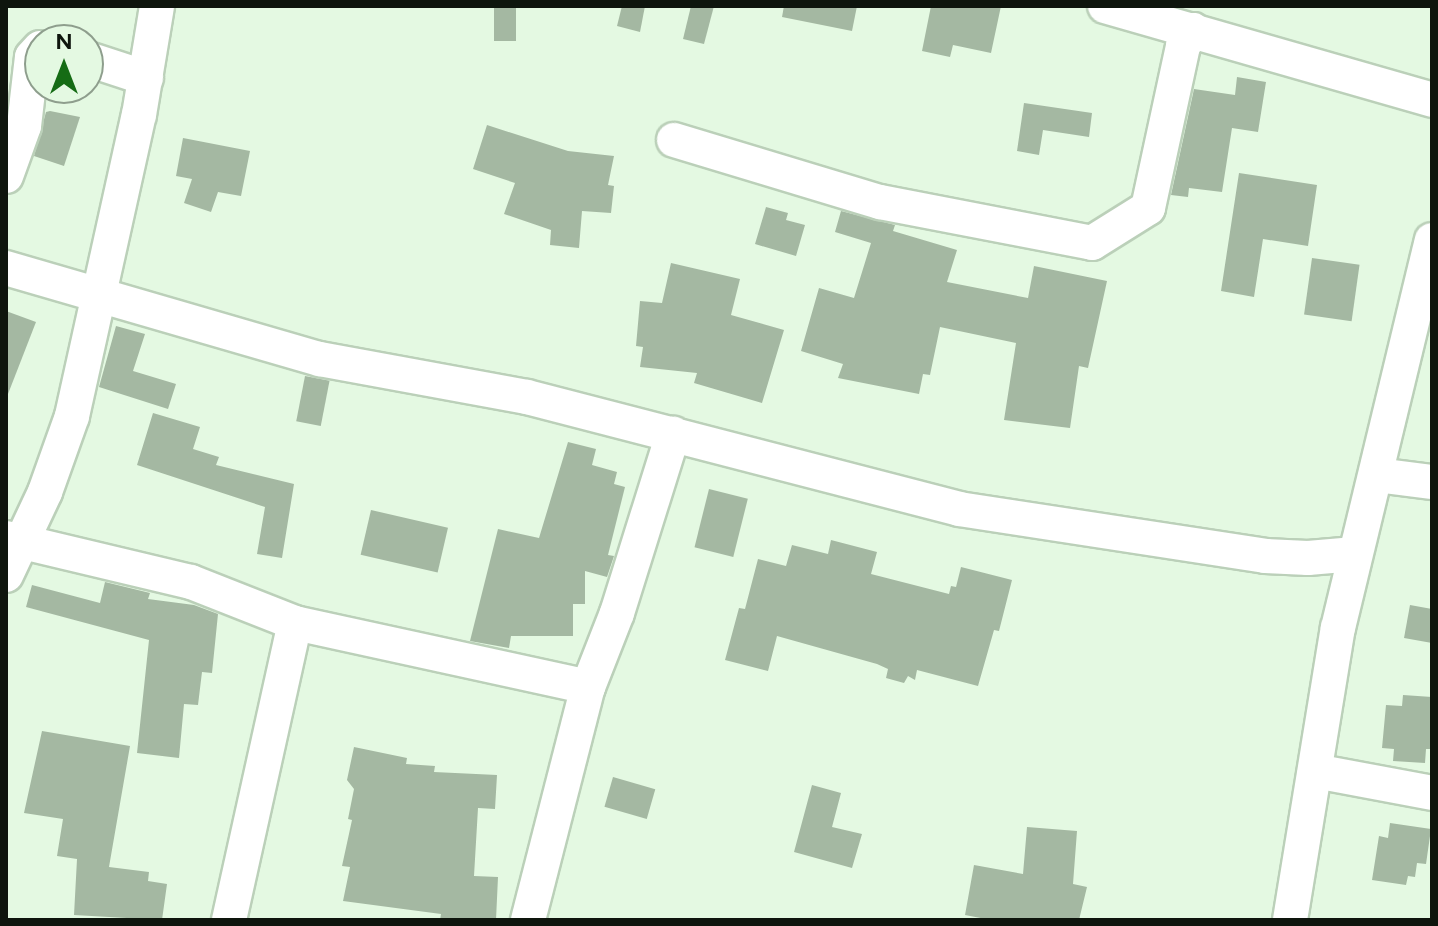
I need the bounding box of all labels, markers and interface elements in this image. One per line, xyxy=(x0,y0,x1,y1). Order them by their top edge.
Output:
north arrow xyxy=(24,24,104,104)
text: N xyxy=(55,28,73,55)

